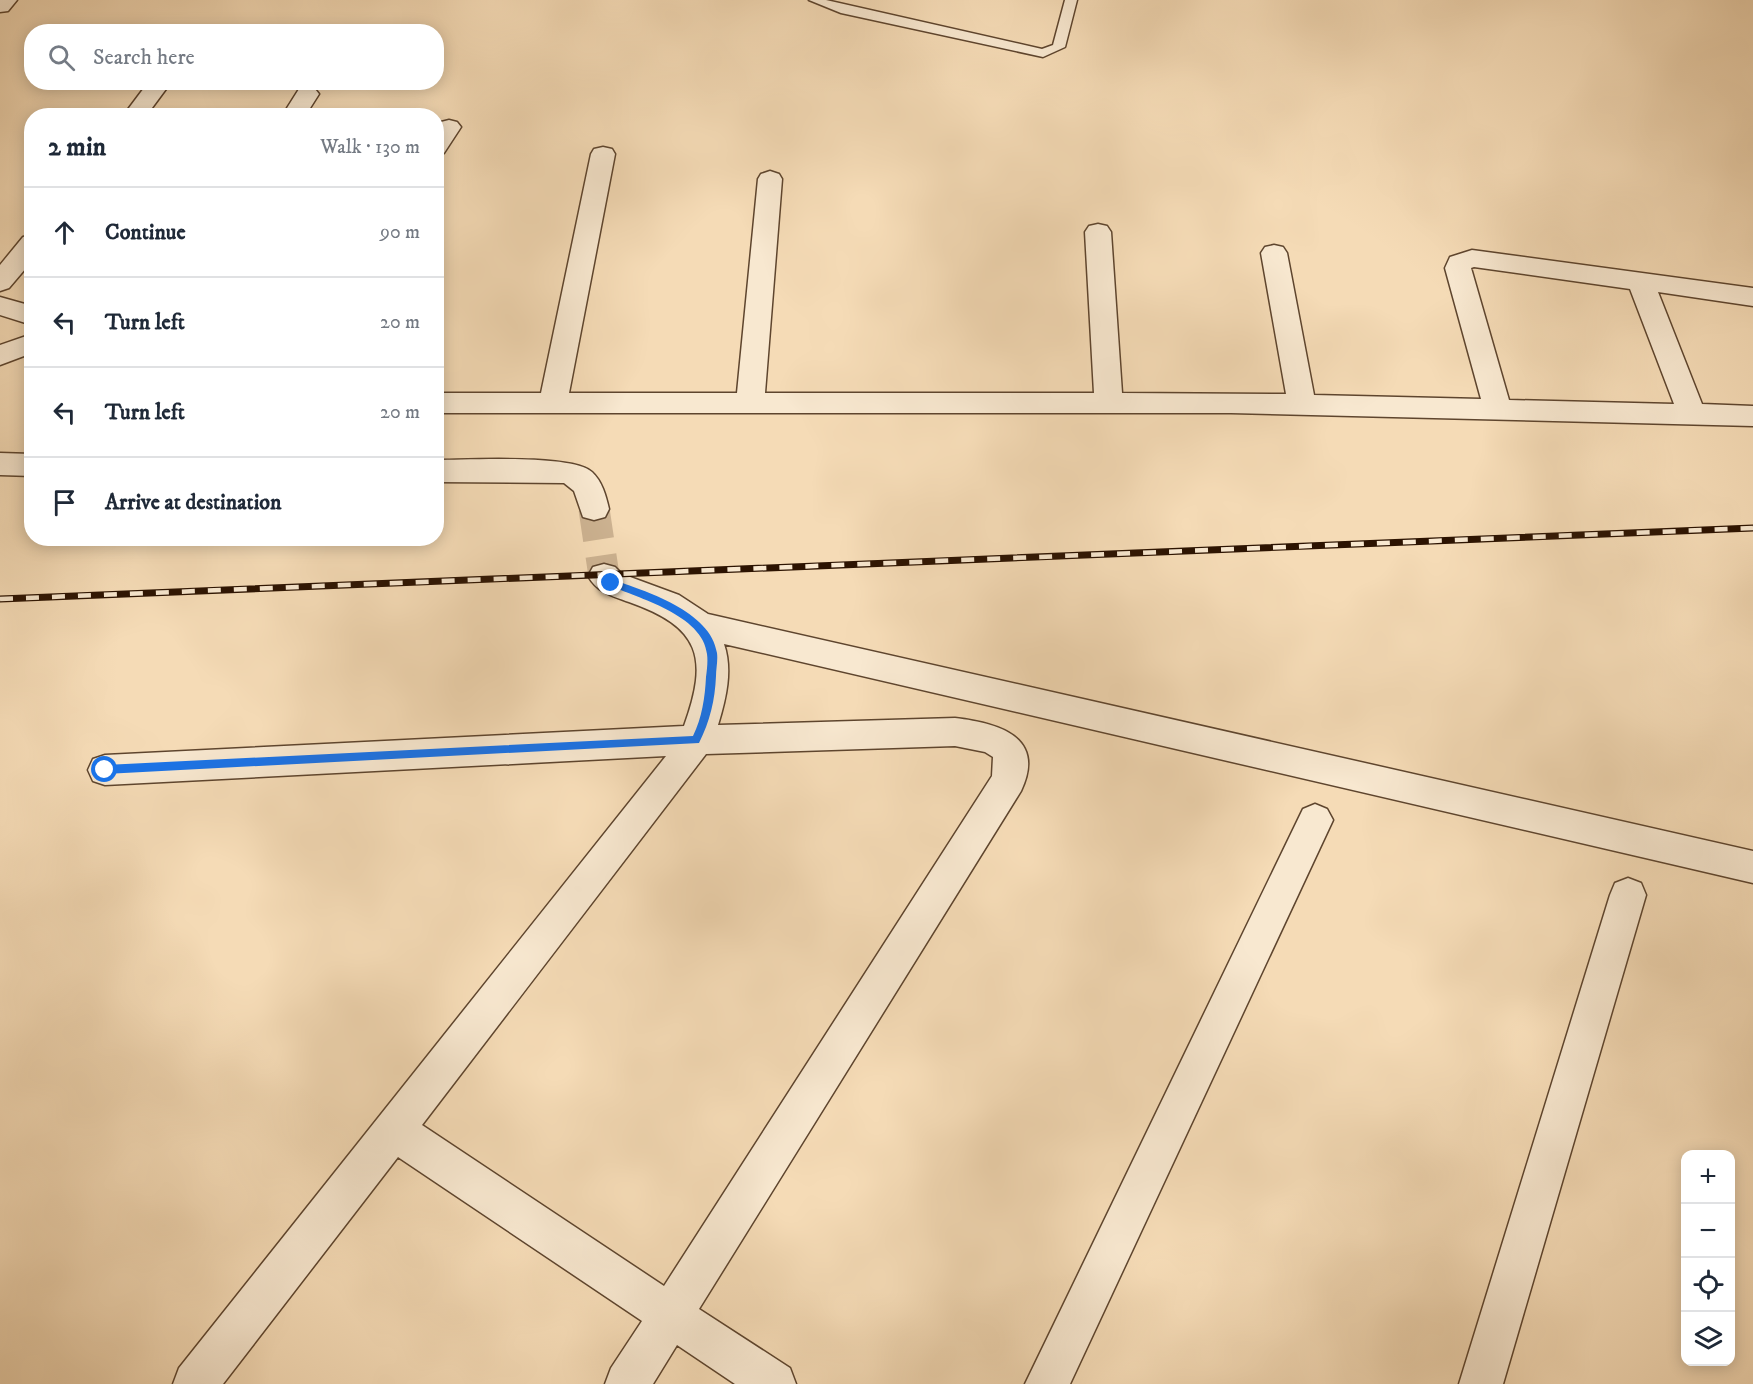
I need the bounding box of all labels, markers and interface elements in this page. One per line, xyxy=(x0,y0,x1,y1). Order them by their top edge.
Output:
search box xyxy=(24,24,444,90)
icon: search xyxy=(45,41,78,74)
text: Search here xyxy=(93,44,195,71)
text: 2 min xyxy=(48,131,106,164)
text: Walk · 130 m xyxy=(320,135,420,160)
icon: ahead xyxy=(48,216,81,249)
text: Continue xyxy=(105,219,186,246)
text: 90 m xyxy=(380,220,420,245)
icon: left xyxy=(48,306,81,339)
text: Turn left xyxy=(105,309,185,336)
text: 20 m xyxy=(380,310,420,335)
icon: left xyxy=(48,396,81,429)
text: Turn left xyxy=(105,399,185,426)
text: 20 m xyxy=(380,400,420,425)
icon: arrive xyxy=(48,486,81,519)
text: Arrive at destination xyxy=(105,489,282,516)
route end xyxy=(597,569,623,595)
route start xyxy=(91,756,117,782)
map controls xyxy=(1681,1150,1735,1366)
button: + xyxy=(1681,1150,1735,1204)
button: − xyxy=(1681,1204,1735,1258)
button: locate xyxy=(1681,1258,1735,1312)
button: layers xyxy=(1681,1312,1735,1366)

